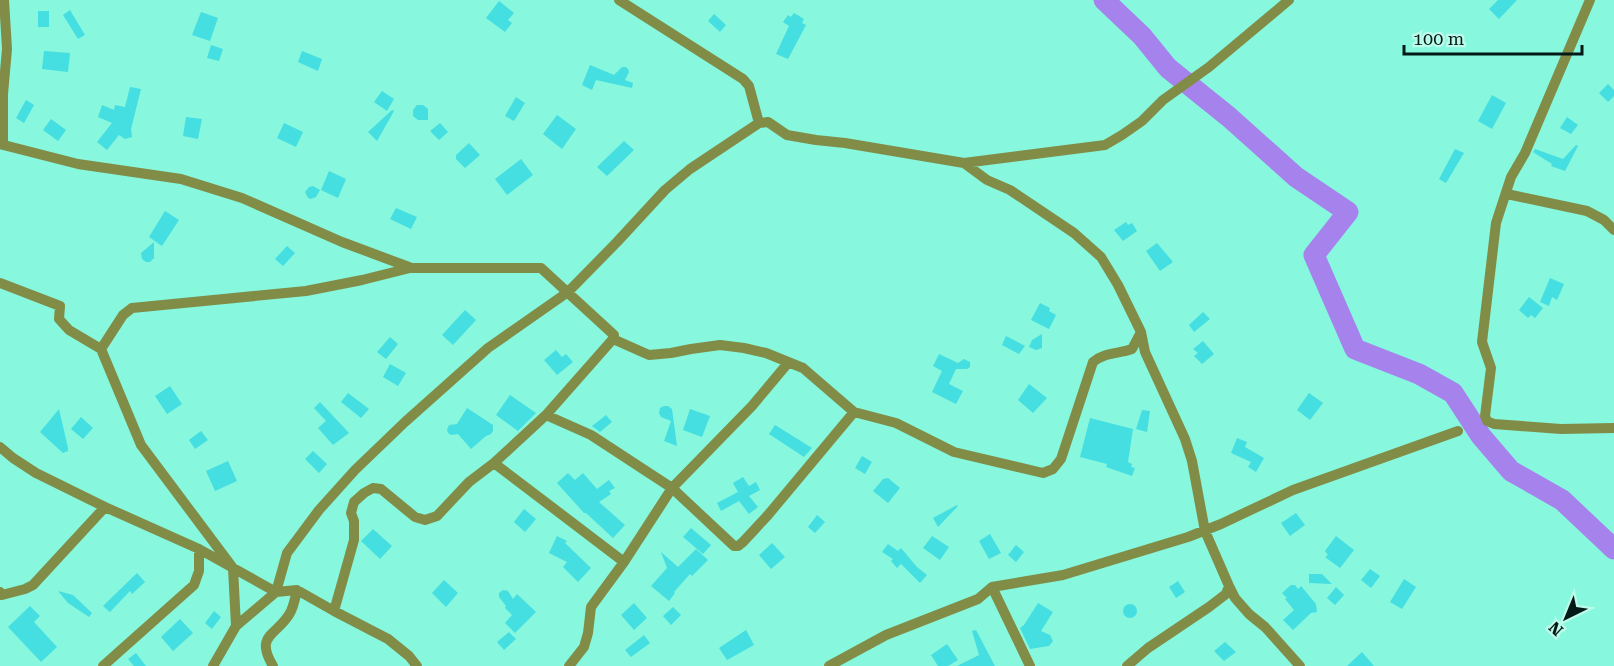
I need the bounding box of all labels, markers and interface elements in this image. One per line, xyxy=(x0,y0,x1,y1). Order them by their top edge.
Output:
scale bar xyxy=(1404,18,1582,56)
text: 100 m xyxy=(1413,28,1464,49)
north arrow xyxy=(1536,588,1596,648)
text: N xyxy=(1545,617,1567,640)

